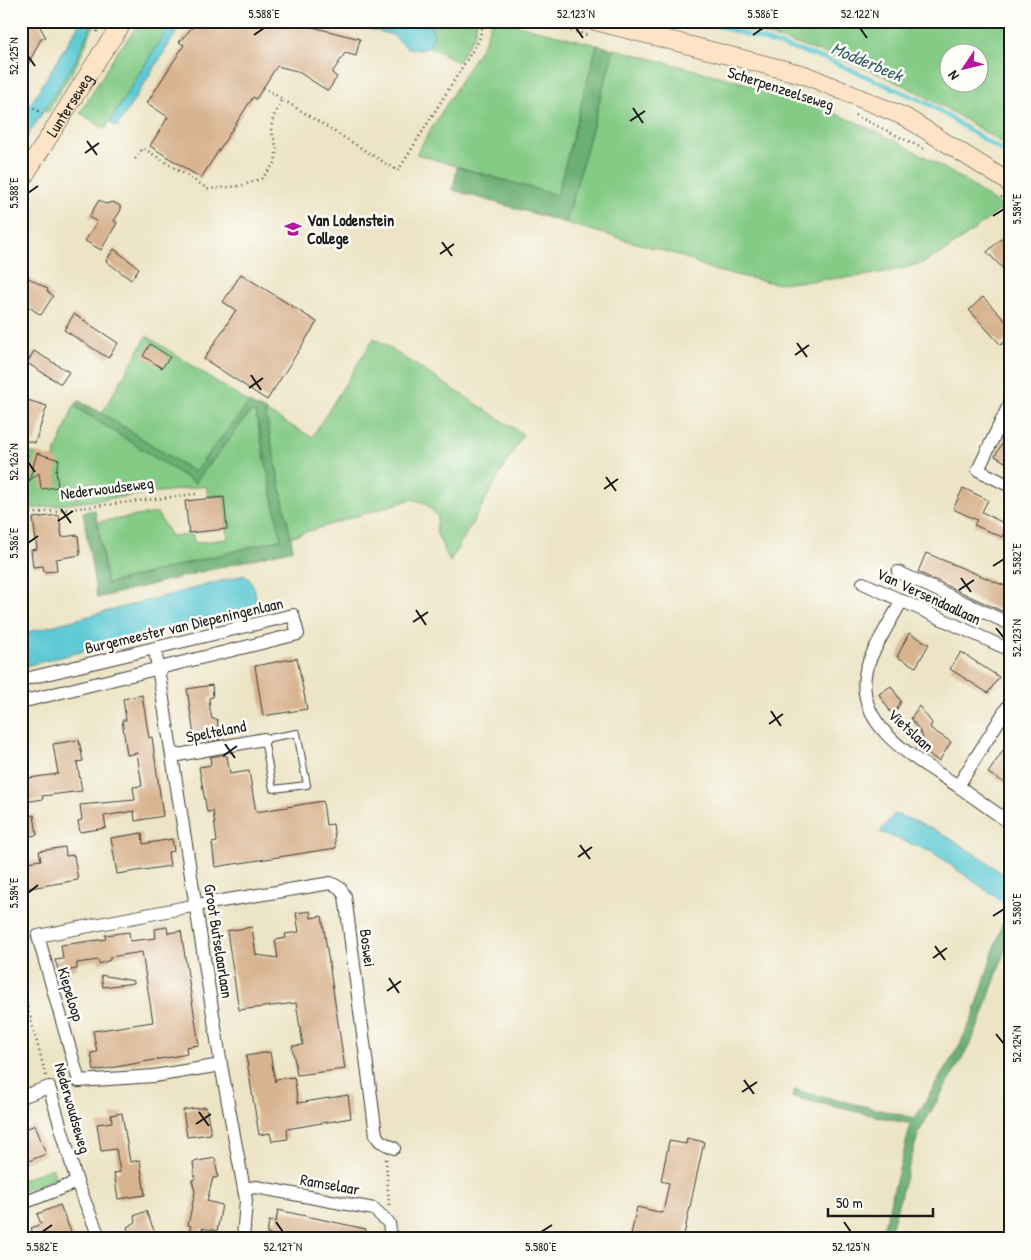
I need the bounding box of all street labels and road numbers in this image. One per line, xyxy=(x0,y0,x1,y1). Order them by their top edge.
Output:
street label: Scherpenzeelseweg xyxy=(725,60,837,116)
street label: Lunterseweg xyxy=(41,69,97,141)
street label: Nederwoudseweg xyxy=(59,471,155,505)
street label: Van Versendaallaan xyxy=(873,562,985,630)
street label: Burgemeester van Diepeningenlaan xyxy=(83,591,285,659)
street label: Vietslaan xyxy=(883,704,939,756)
street label: Spelteland xyxy=(184,714,248,748)
street label: Groot Butselaarlaan xyxy=(199,882,239,1000)
street label: Boswei xyxy=(355,928,381,968)
street label: Kiepeloop xyxy=(52,964,90,1024)
street label: Nederwoudseweg xyxy=(50,1060,96,1156)
street label: Ramselaar xyxy=(299,1168,361,1200)

